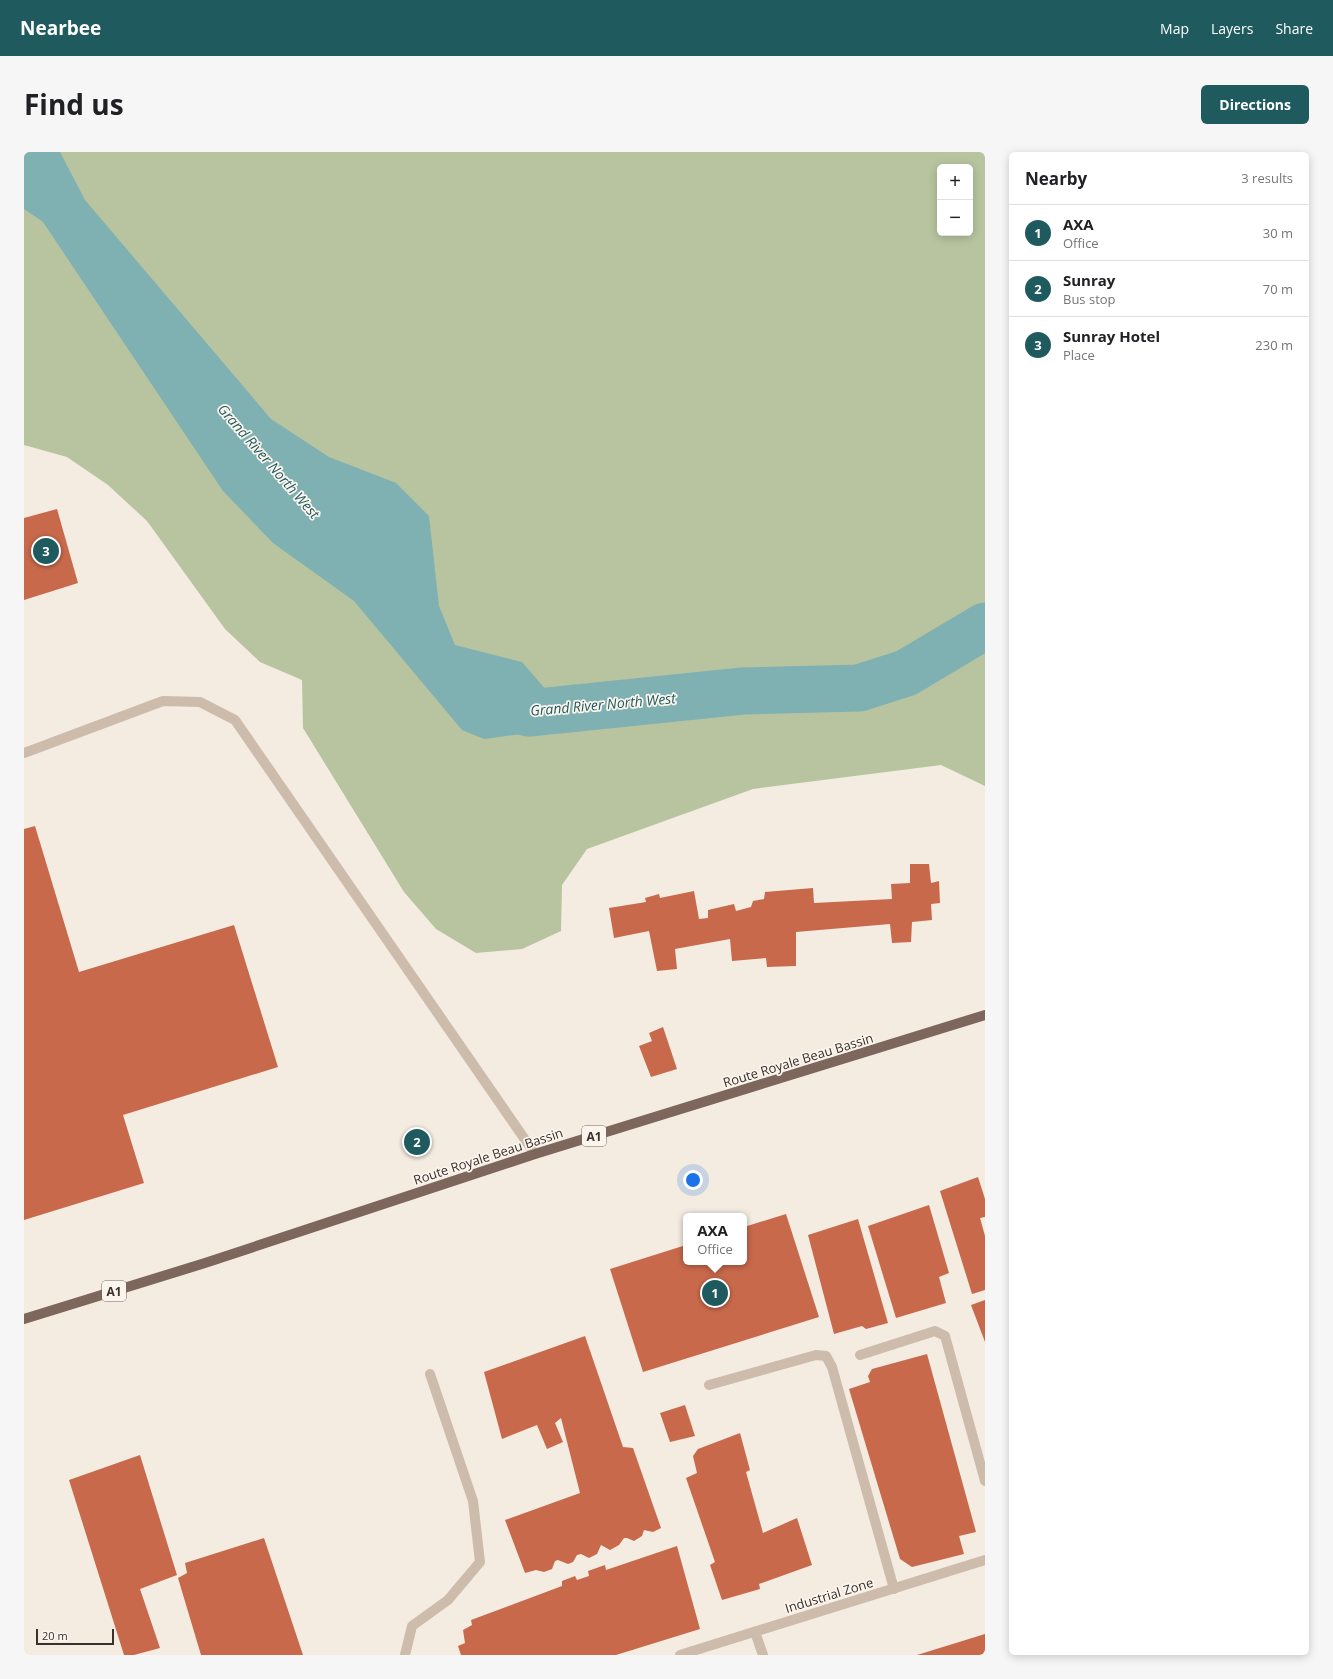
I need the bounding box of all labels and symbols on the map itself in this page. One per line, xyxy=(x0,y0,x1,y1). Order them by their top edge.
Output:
water label: Grand River North West xyxy=(214,400,325,523)
pin: 3 xyxy=(33,536,59,566)
water label: Grand River North West xyxy=(529,688,678,720)
street label: Route Royale Beau Bassin xyxy=(721,1029,875,1091)
street label: Route Royale Beau Bassin xyxy=(411,1123,565,1189)
road number: A1 xyxy=(582,1126,606,1146)
pin: 2 xyxy=(404,1127,430,1157)
your location xyxy=(683,1170,703,1190)
pin: 1 xyxy=(702,1278,728,1308)
road number: A1 xyxy=(102,1281,126,1301)
street label: Industrial Zone xyxy=(783,1573,875,1617)
scale bar xyxy=(36,1627,114,1646)

